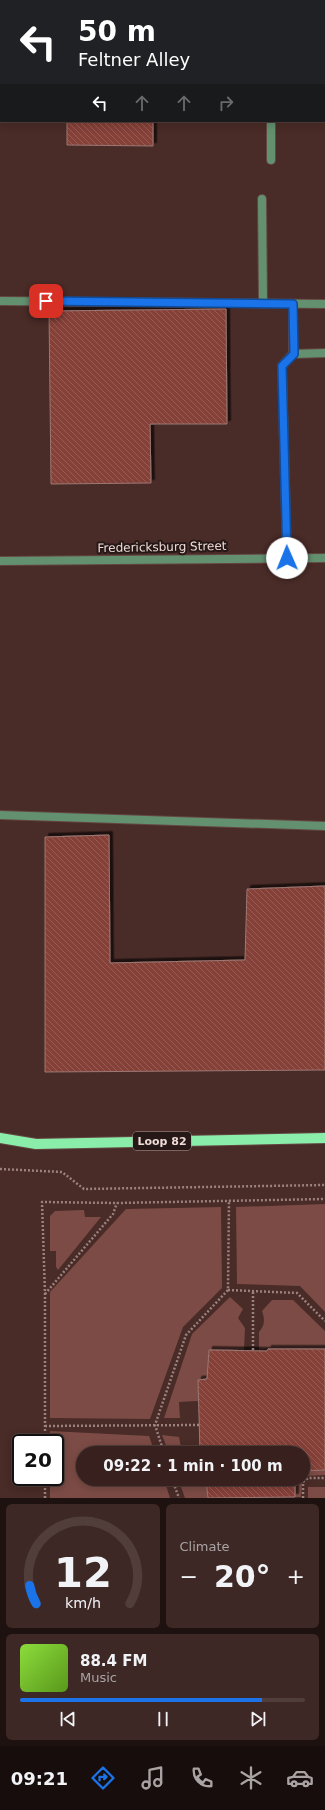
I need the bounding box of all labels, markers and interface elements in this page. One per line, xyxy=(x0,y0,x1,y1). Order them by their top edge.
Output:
text: 50 m xyxy=(78,15,156,48)
icon: left xyxy=(12,16,64,68)
text: Feltner Alley xyxy=(78,49,190,70)
icon: left xyxy=(89,92,111,114)
icon: ahead xyxy=(131,92,153,114)
icon: ahead xyxy=(173,92,195,114)
icon: right xyxy=(215,92,237,114)
pin xyxy=(29,284,63,318)
icon: arrive xyxy=(35,290,57,312)
position arrow xyxy=(266,537,308,579)
street label: Fredericksburg Street xyxy=(97,539,227,555)
road number: Loop 82 xyxy=(133,1132,191,1150)
speed limit sign: 20 xyxy=(12,1434,64,1486)
text: 09:22 · 1 min · 100 m xyxy=(103,1457,283,1475)
text: Climate xyxy=(180,1539,230,1554)
text: 12 xyxy=(54,1548,112,1597)
text: 20° xyxy=(214,1559,271,1594)
text: − xyxy=(180,1564,198,1589)
text: + xyxy=(287,1564,305,1589)
text: km/h xyxy=(65,1595,101,1611)
text: 88.4 FM xyxy=(80,1652,147,1670)
text: Music xyxy=(80,1670,117,1685)
icon: previous xyxy=(57,1708,79,1730)
icon: pause xyxy=(152,1708,174,1730)
icon: next xyxy=(247,1708,269,1730)
icon: directions xyxy=(89,1764,117,1792)
icon: music xyxy=(139,1764,167,1792)
icon: phone xyxy=(188,1764,216,1792)
icon: climate xyxy=(237,1764,265,1792)
icon: car xyxy=(286,1764,314,1792)
text: 09:21 xyxy=(11,1768,68,1789)

